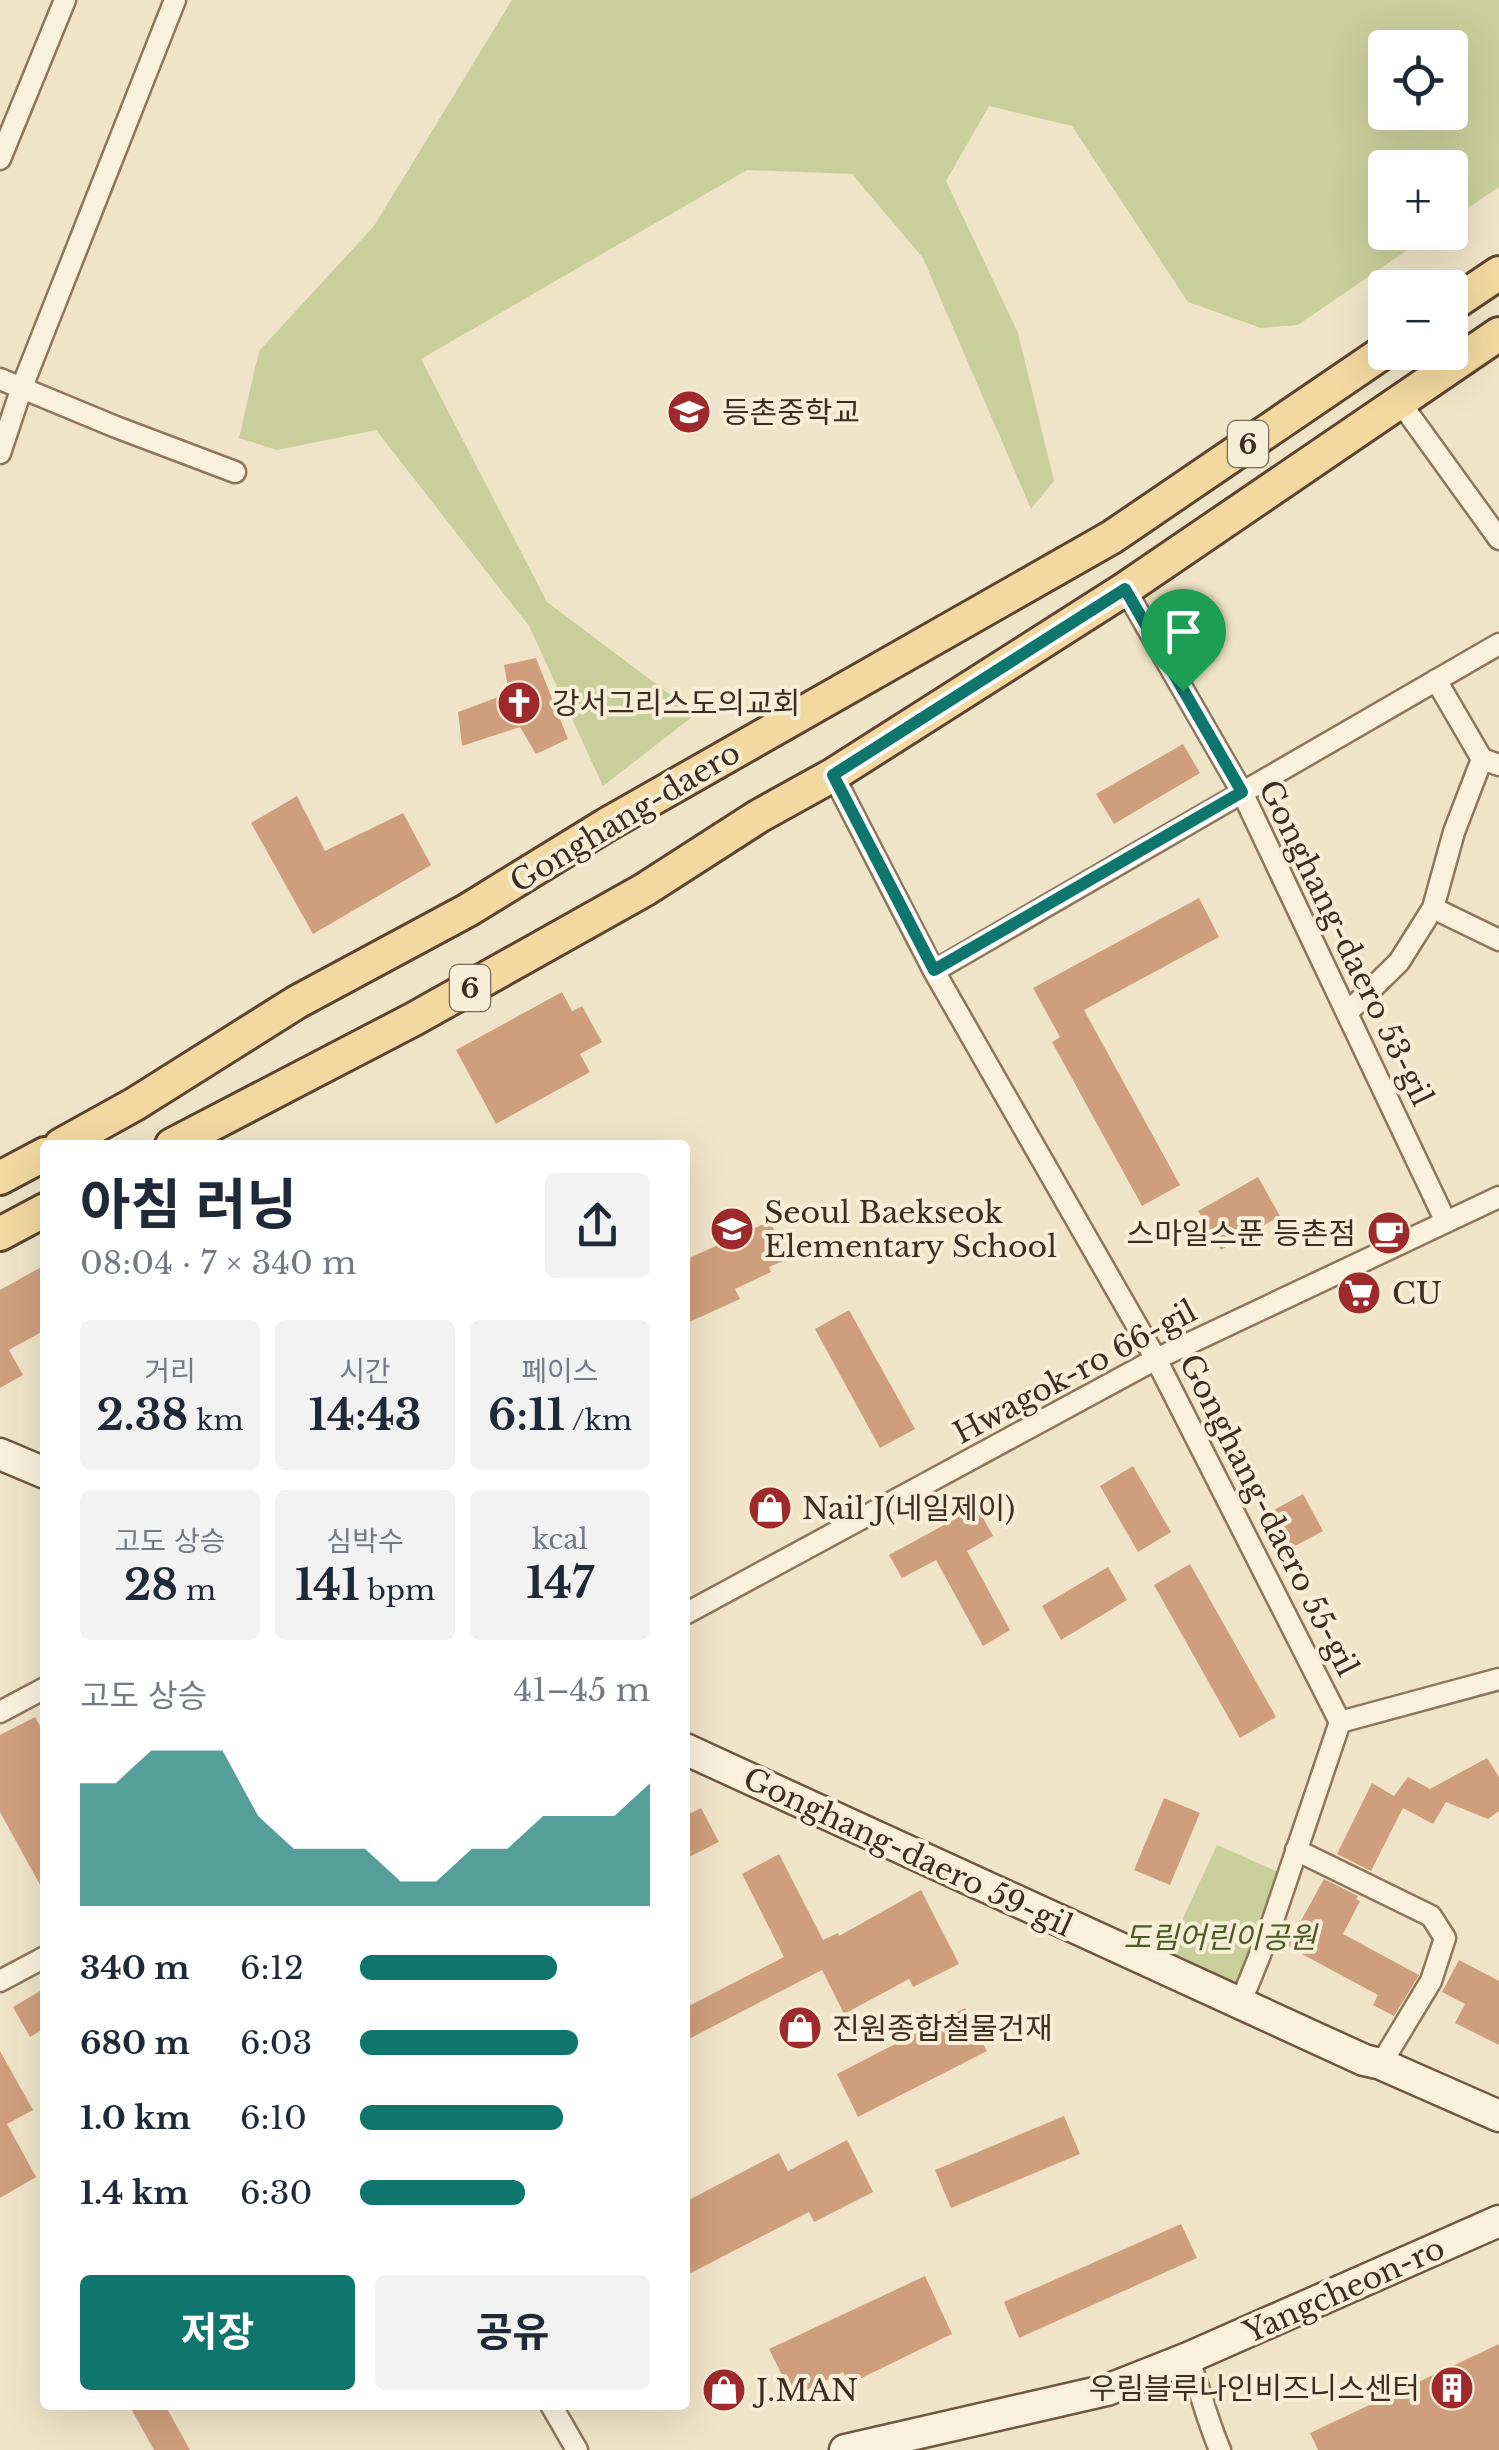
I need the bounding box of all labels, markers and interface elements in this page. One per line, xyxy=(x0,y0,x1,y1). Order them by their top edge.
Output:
map controls xyxy=(1368,30,1468,370)
button: locate xyxy=(1368,30,1468,130)
button: + xyxy=(1368,150,1468,250)
button: − xyxy=(1368,270,1468,370)
school or university icon: 등촌중학교 xyxy=(666,389,712,435)
place label: 등촌중학교 xyxy=(722,394,860,431)
road number: 6 xyxy=(1228,421,1268,467)
pin xyxy=(1141,589,1226,692)
icon: arrive xyxy=(1156,604,1211,659)
church icon: 강서그리스도의교회 xyxy=(496,680,542,726)
place label: 강서그리스도의교회 xyxy=(552,685,800,722)
street label: Gonghang-daero xyxy=(503,734,747,900)
street label: Gonghang-daero 53-gil xyxy=(1251,774,1441,1112)
road number: 6 xyxy=(450,965,490,1011)
text: 아침 러닝 xyxy=(80,1171,297,1239)
button: share xyxy=(545,1173,650,1278)
place label: Seoul Baekseok Elementary School xyxy=(764,1194,1057,1265)
school or university icon: Seoul Baekseok Elementary School xyxy=(709,1206,755,1252)
cafe icon: 스마일스푼 등촌점 xyxy=(1366,1210,1412,1256)
place label: 스마일스푼 등촌점 xyxy=(1127,1215,1356,1252)
text: 08:04 · 7 × 340 m xyxy=(80,1243,356,1283)
supermarket icon: CU xyxy=(1336,1270,1382,1316)
place label: CU xyxy=(1392,1275,1442,1312)
street label: Hwagok-ro 66-gil xyxy=(947,1292,1203,1452)
street label: Gonghang-daero 55-gil xyxy=(1172,1348,1366,1682)
text: 거리 xyxy=(144,1354,196,1389)
text: 시간 xyxy=(339,1354,391,1389)
text: 페이스 xyxy=(521,1354,599,1389)
text: 2.38 xyxy=(96,1389,188,1441)
text: 14:43 xyxy=(309,1389,421,1441)
text: 6:11 xyxy=(488,1389,565,1441)
text: km xyxy=(188,1403,244,1438)
text: /km xyxy=(565,1403,632,1438)
shop icon: Nail J(네일제이) xyxy=(747,1485,793,1531)
place label: Nail J(네일제이) xyxy=(802,1490,1015,1527)
text: kcal xyxy=(532,1522,588,1557)
text: 고도 상승 xyxy=(114,1524,226,1559)
text: 심박수 xyxy=(326,1524,404,1559)
text: 147 xyxy=(526,1557,594,1609)
text: 28 xyxy=(124,1559,178,1611)
text: 141 xyxy=(295,1559,360,1611)
text: m xyxy=(178,1573,216,1608)
text: bpm xyxy=(360,1573,435,1608)
text: 41–45 m xyxy=(513,1670,650,1710)
text: 고도 상승 xyxy=(80,1676,207,1716)
street label: Gonghang-daero 59-gil xyxy=(738,1759,1078,1945)
park label: 도림어린이공원 xyxy=(1123,1919,1319,1956)
text: 340 m xyxy=(80,1948,190,1988)
text: 6:12 xyxy=(240,1948,304,1988)
shop icon: 진원종합철물건재 xyxy=(777,2005,823,2051)
place label: 진원종합철물건재 xyxy=(832,2010,1053,2047)
text: 680 m xyxy=(80,2023,190,2063)
text: 6:03 xyxy=(240,2023,312,2063)
text: 1.0 km xyxy=(80,2098,191,2138)
text: 6:10 xyxy=(240,2098,307,2138)
text: 1.4 km xyxy=(80,2173,189,2213)
text: 6:30 xyxy=(240,2173,312,2213)
street label: Yangcheon-ro xyxy=(1237,2229,1450,2351)
button: 저장 xyxy=(80,2275,355,2390)
button: 공유 xyxy=(375,2275,650,2390)
building icon: 우림블루나인비즈니스센터 xyxy=(1429,2365,1475,2411)
shop icon: J.MAN xyxy=(701,2367,747,2413)
place label: 우림블루나인비즈니스센터 xyxy=(1089,2370,1420,2407)
place label: J.MAN xyxy=(752,2372,858,2409)

